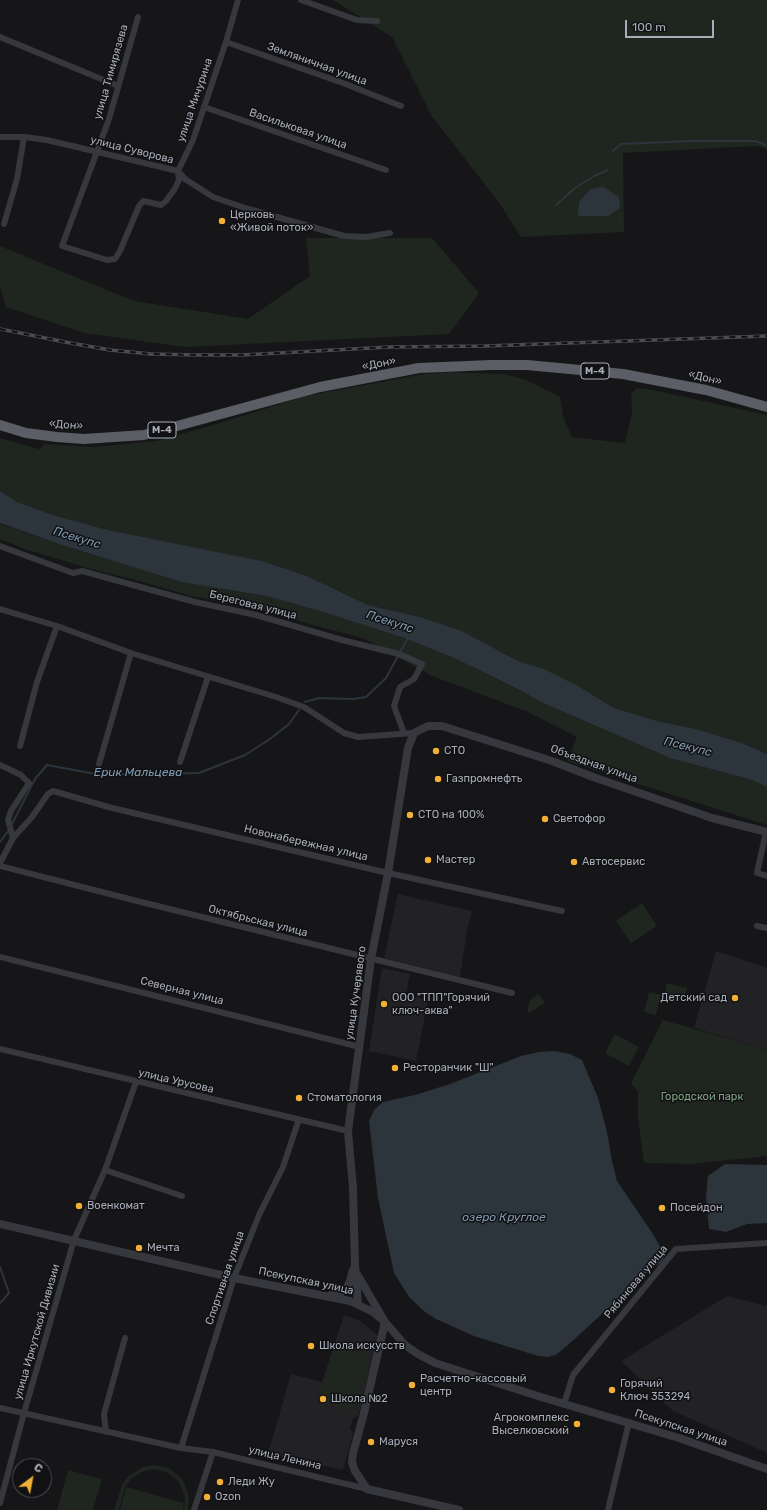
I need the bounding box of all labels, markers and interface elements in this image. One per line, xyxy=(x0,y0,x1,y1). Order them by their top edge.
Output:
scale bar xyxy=(627,12,716,38)
text: 100 m xyxy=(632,20,666,34)
street label: улица Тимирязева xyxy=(91,23,131,121)
street label: Земляничная улица xyxy=(265,40,369,88)
street label: улица Мичурина xyxy=(174,56,216,144)
street label: Васильковая улица xyxy=(247,106,349,152)
street label: улица Суворова xyxy=(89,133,175,167)
place label: Церковь «Живой поток» xyxy=(230,208,314,234)
marker: Церковь «Живой поток» xyxy=(217,216,227,226)
street label: «Дон» xyxy=(361,354,397,374)
road number: М-4 xyxy=(581,363,609,379)
street label: «Дон» xyxy=(687,367,723,389)
street label: «Дон» xyxy=(48,417,84,433)
road number: М-4 xyxy=(148,422,176,438)
water label: Псекупс xyxy=(52,524,102,552)
street label: Береговая улица xyxy=(208,588,298,622)
water label: Псекупс xyxy=(365,608,415,636)
water label: Псекупс xyxy=(663,734,713,760)
street label: Объездная улица xyxy=(549,742,639,786)
place label: СТО xyxy=(444,744,465,758)
marker: СТО xyxy=(431,746,441,756)
water label: Ерик Мальцева xyxy=(94,766,182,780)
place label: Газпромнефть xyxy=(446,772,522,786)
marker: Газпромнефть xyxy=(433,774,443,784)
place label: СТО на 100% xyxy=(418,808,484,822)
marker: СТО на 100% xyxy=(405,810,415,820)
place label: Светофор xyxy=(553,812,605,826)
marker: Светофор xyxy=(540,814,550,824)
street label: Новонабережная улица xyxy=(243,822,369,864)
place label: Мастер xyxy=(436,853,475,867)
marker: Мастер xyxy=(423,855,433,865)
place label: Автосервис xyxy=(582,855,645,869)
marker: Автосервис xyxy=(569,857,579,867)
street label: Октябрьская улица xyxy=(207,902,309,940)
street label: улица Кучерявого xyxy=(343,945,369,1041)
street label: Северная улица xyxy=(139,974,225,1008)
place label: ООО "ТПП"Горячий ключ-аква" xyxy=(392,991,490,1017)
place label: Детский сад xyxy=(661,991,727,1005)
marker: Детский сад xyxy=(730,993,740,1003)
marker: ООО "ТПП"Горячий ключ-аква" xyxy=(379,999,389,1009)
place label: Ресторанчик "Ш" xyxy=(403,1061,494,1075)
marker: Ресторанчик "Ш" xyxy=(390,1063,400,1073)
street label: улица Урусова xyxy=(137,1066,215,1096)
park label: Городской парк xyxy=(661,1090,743,1104)
place label: Стоматология xyxy=(307,1091,382,1105)
marker: Стоматология xyxy=(294,1093,304,1103)
place label: Военкомат xyxy=(87,1199,145,1213)
marker: Военкомат xyxy=(74,1201,84,1211)
place label: Посейдон xyxy=(670,1201,723,1215)
marker: Посейдон xyxy=(657,1203,667,1213)
water label: озеро Круглое xyxy=(462,1211,546,1225)
street label: Спортивная улица xyxy=(203,1229,247,1327)
place label: Мечта xyxy=(147,1241,180,1255)
marker: Мечта xyxy=(134,1243,144,1253)
street label: Рябиновая улица xyxy=(601,1243,671,1321)
street label: улица Иркутской Дивизии xyxy=(11,1263,63,1401)
street label: Псекупская улица xyxy=(257,1264,355,1298)
place label: Школа искусств xyxy=(319,1339,405,1353)
marker: Школа искусств xyxy=(306,1341,316,1351)
place label: Расчетно-кассовый центр xyxy=(420,1372,526,1398)
place label: Горячий Ключ 353294 xyxy=(620,1377,690,1403)
marker: Расчетно-кассовый центр xyxy=(407,1380,417,1390)
marker: Горячий Ключ 353294 xyxy=(607,1385,617,1395)
place label: Школа №2 xyxy=(331,1392,388,1406)
marker: Школа №2 xyxy=(318,1394,328,1404)
street label: Псекупская улица xyxy=(633,1407,729,1449)
place label: Агрокомплекс Выселковский xyxy=(492,1411,569,1437)
marker: Агрокомплекс Выселковский xyxy=(572,1419,582,1429)
place label: Маруся xyxy=(379,1435,418,1449)
marker: Маруся xyxy=(366,1437,376,1447)
street label: улица Ленина xyxy=(247,1443,323,1473)
north arrow xyxy=(12,1458,52,1498)
text: С xyxy=(31,1461,45,1476)
place label: Леди Жу xyxy=(228,1475,275,1489)
marker: Леди Жу xyxy=(215,1477,225,1487)
place label: Ozon xyxy=(215,1490,241,1504)
marker: Ozon xyxy=(202,1492,212,1502)

